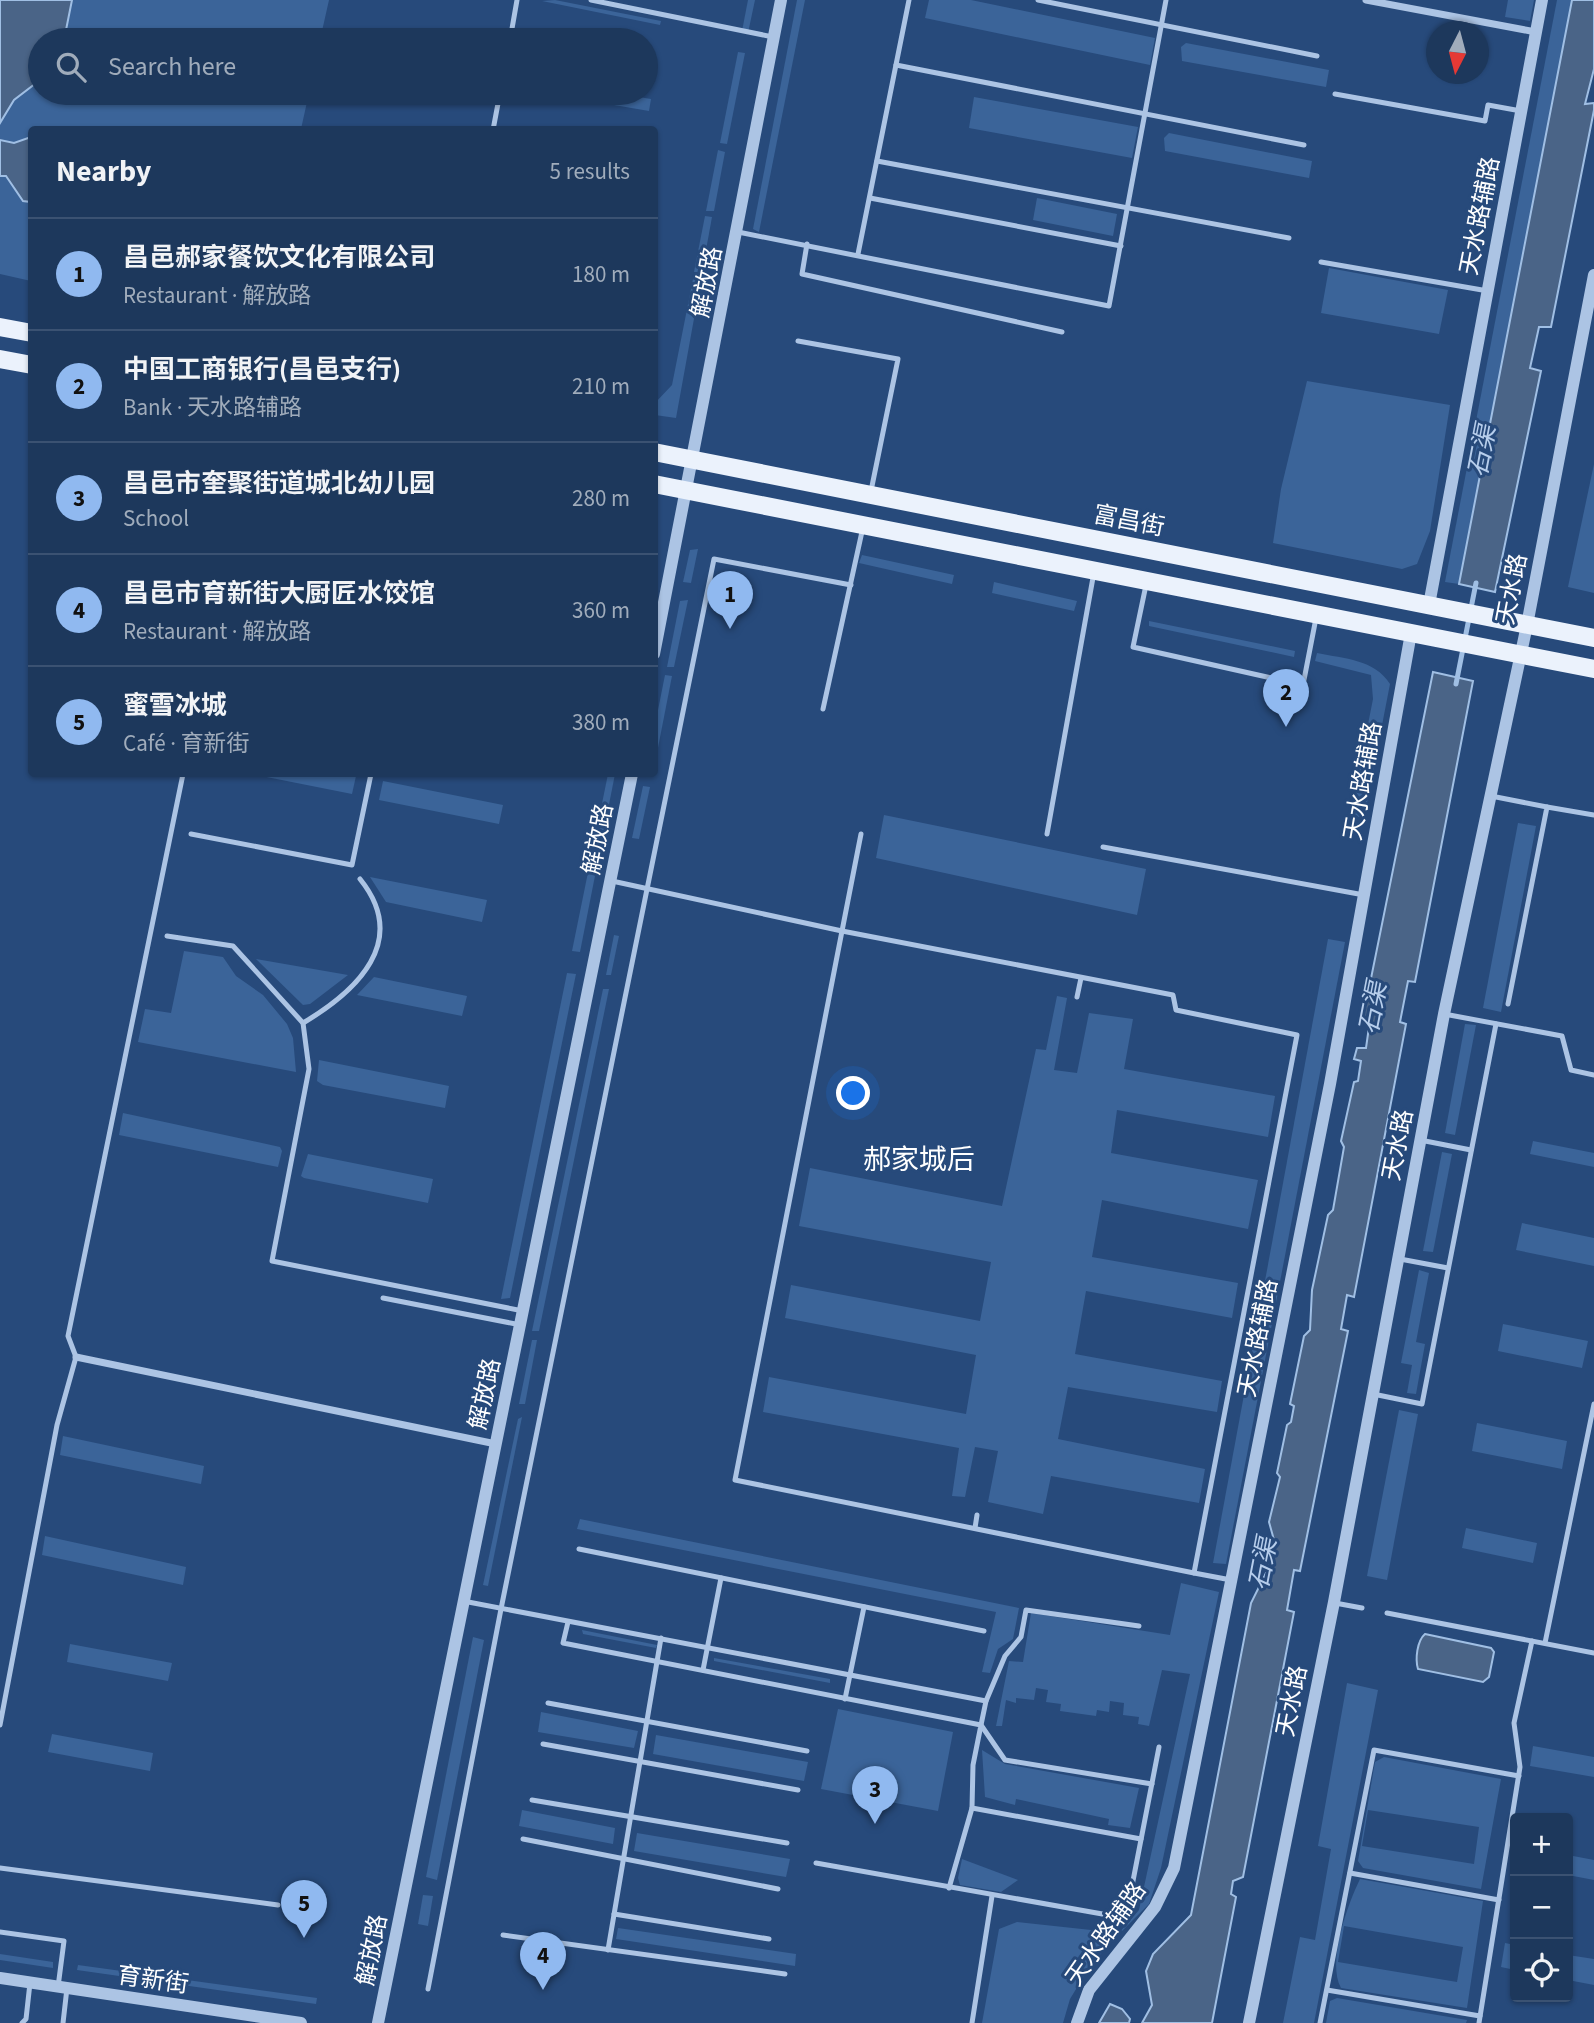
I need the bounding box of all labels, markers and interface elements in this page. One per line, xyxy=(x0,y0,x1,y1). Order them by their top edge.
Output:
north arrow xyxy=(1426,21,1489,84)
search box xyxy=(28,28,658,105)
icon: search xyxy=(52,48,90,86)
text: Search here xyxy=(108,48,236,85)
text: Nearby xyxy=(56,150,151,193)
street label: 天水路辅路 xyxy=(1451,154,1509,278)
text: 5 results xyxy=(550,155,630,188)
text: 昌邑郝家餐饮文化有限公司 xyxy=(123,239,435,276)
street label: 解放路 xyxy=(683,243,731,321)
text: 1 xyxy=(73,258,85,291)
text: 180 m xyxy=(572,258,630,291)
text: Restaurant · 解放路 xyxy=(123,279,311,312)
text: 中国工商银行(昌邑支行) xyxy=(123,351,401,388)
text: 2 xyxy=(73,370,85,403)
text: 210 m xyxy=(572,370,630,403)
text: Bank · 天水路辅路 xyxy=(123,391,302,424)
water label: 石渠 xyxy=(1459,418,1506,480)
text: 昌邑市奎聚街道城北幼儿园 xyxy=(123,465,435,502)
text: 3 xyxy=(73,482,85,515)
text: 280 m xyxy=(572,482,630,515)
street label: 富昌街 xyxy=(1090,497,1168,545)
text: School xyxy=(123,502,189,535)
street label: 天水路 xyxy=(1488,550,1536,628)
pin: 1 xyxy=(707,571,753,629)
text: 昌邑市育新街大厨匠水饺馆 xyxy=(123,575,435,612)
text: 4 xyxy=(73,594,85,627)
text: 360 m xyxy=(572,594,630,627)
text: Restaurant · 解放路 xyxy=(123,615,311,648)
pin: 2 xyxy=(1263,669,1309,727)
text: 蜜雪冰城 xyxy=(123,687,227,724)
text: 5 xyxy=(73,706,85,739)
text: 380 m xyxy=(572,706,630,739)
street label: 天水路辅路 xyxy=(1335,719,1391,843)
text: Café · 育新街 xyxy=(123,727,250,760)
street label: 解放路 xyxy=(574,800,622,878)
water label: 石渠 xyxy=(1350,975,1397,1037)
your location xyxy=(836,1076,870,1110)
street label: 天水路 xyxy=(1374,1106,1422,1184)
district label: 郝家城后 xyxy=(863,1140,975,1180)
street label: 天水路辅路 xyxy=(1229,1276,1287,1400)
street label: 解放路 xyxy=(460,1355,510,1433)
water label: 石渠 xyxy=(1240,1531,1287,1593)
street label: 天水路 xyxy=(1268,1662,1316,1740)
pin: 3 xyxy=(852,1766,898,1824)
map controls xyxy=(1510,1813,1573,2002)
button: + xyxy=(1510,1813,1573,1876)
street label: 天水路辅路 xyxy=(1057,1875,1155,1993)
button: − xyxy=(1510,1876,1573,1939)
pin: 5 xyxy=(281,1880,327,1938)
street label: 解放路 xyxy=(348,1911,396,1989)
pin: 4 xyxy=(520,1932,566,1990)
button: locate xyxy=(1510,1939,1573,2002)
street label: 育新街 xyxy=(115,1958,191,2002)

